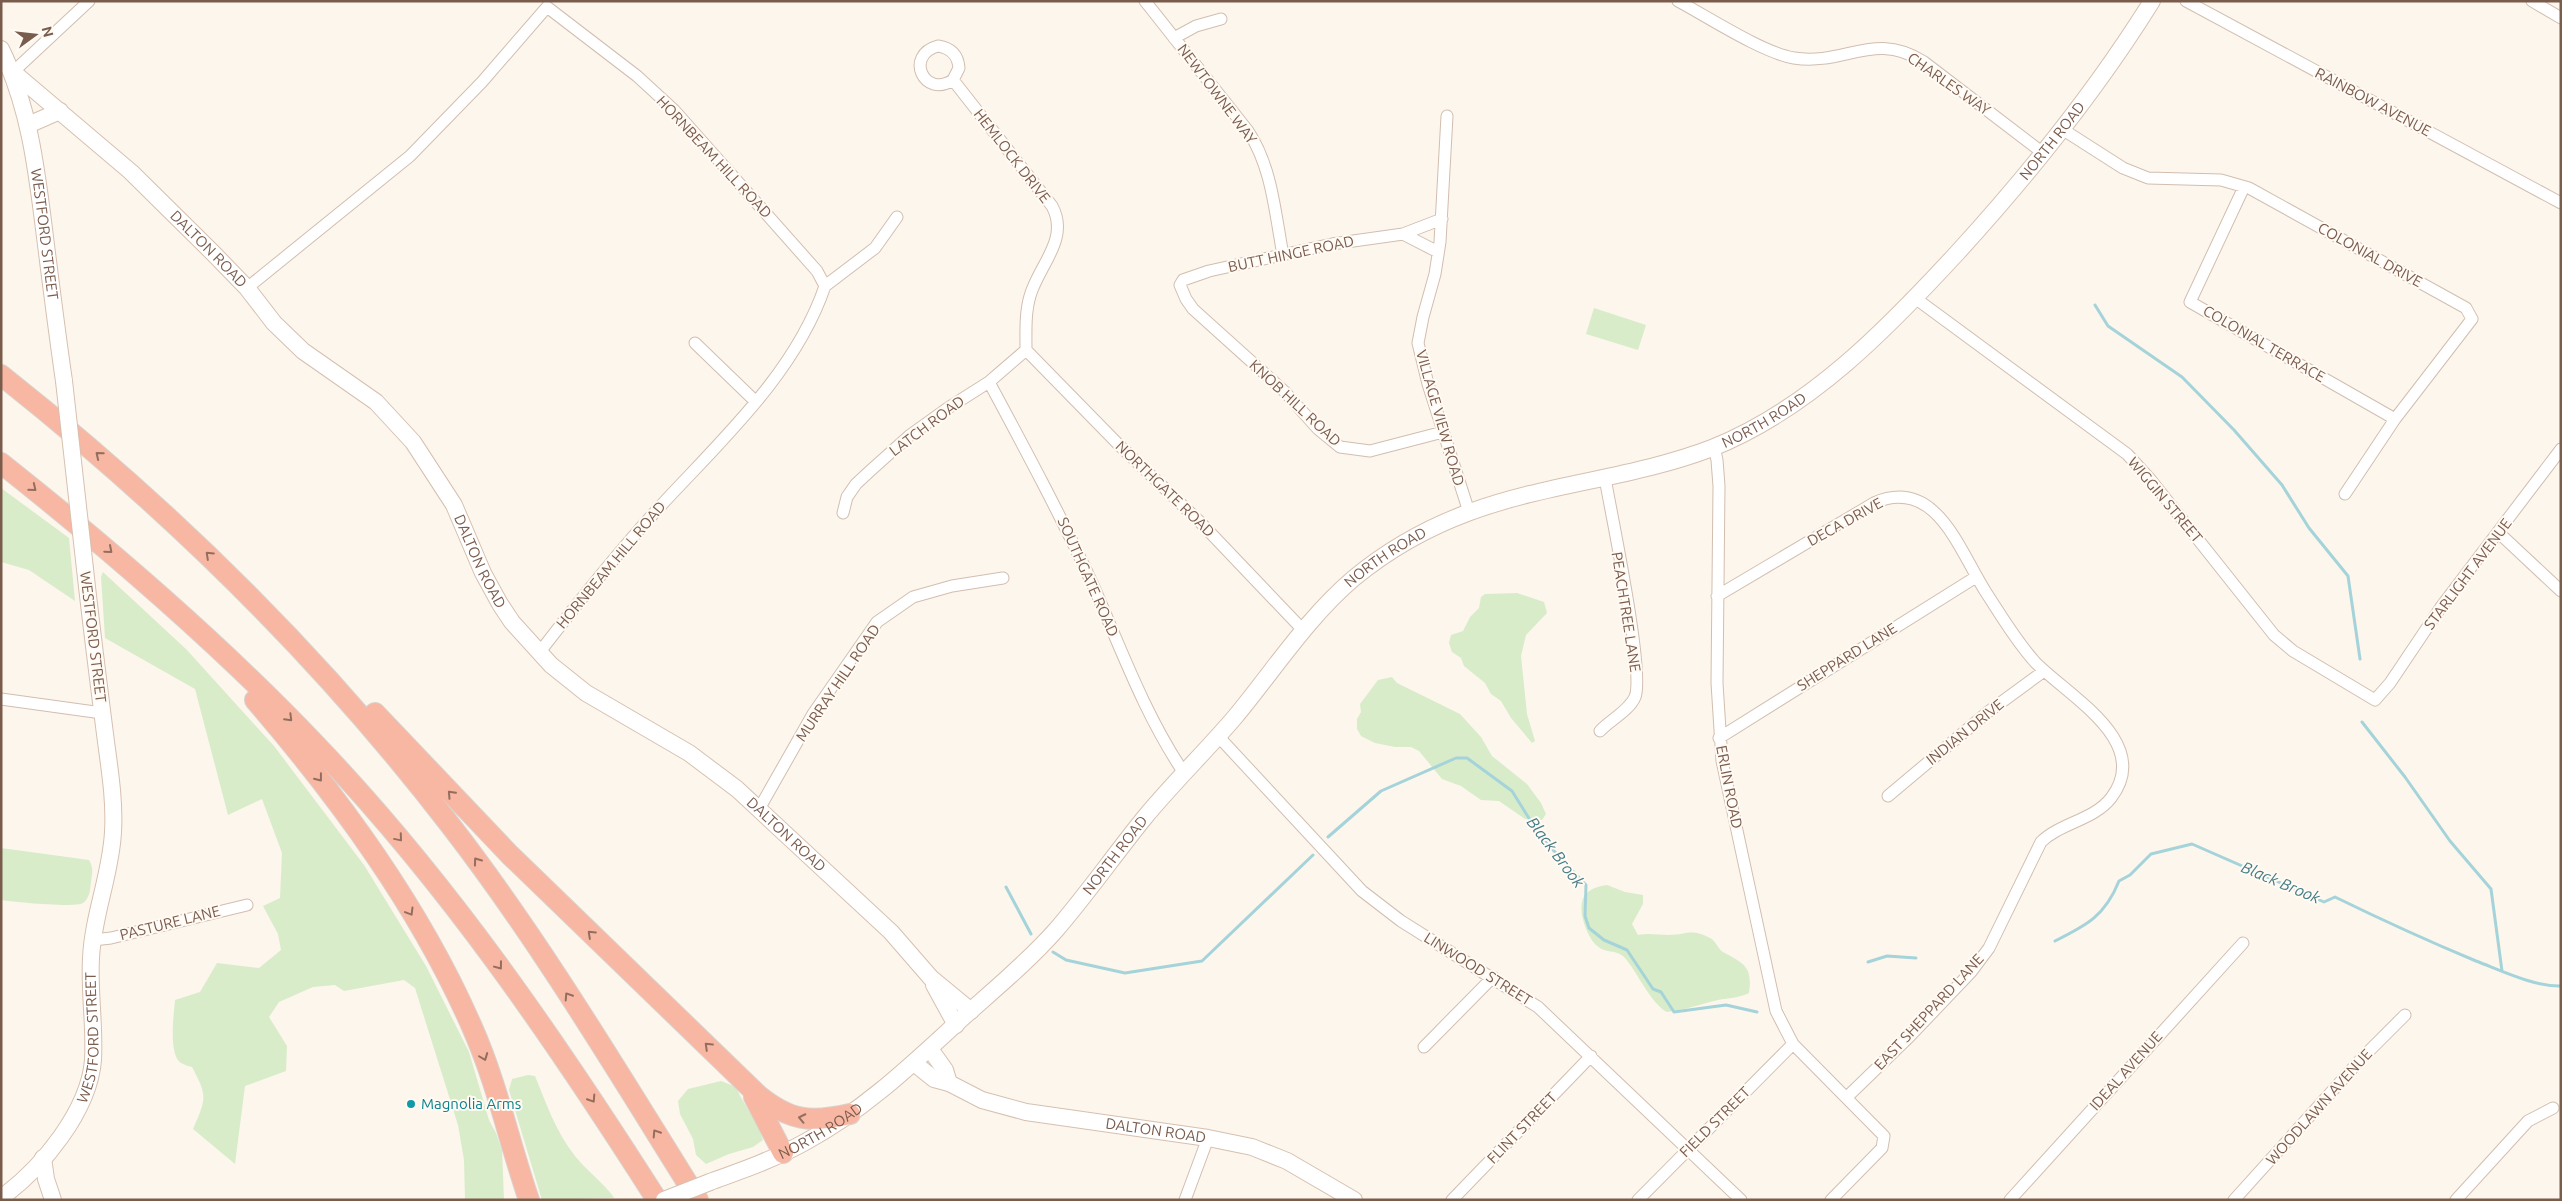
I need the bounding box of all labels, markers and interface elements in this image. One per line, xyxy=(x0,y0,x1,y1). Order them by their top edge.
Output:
north arrow xyxy=(10,10,60,60)
text: N xyxy=(38,25,57,39)
street label: NEWTOWNE WAY xyxy=(1174,40,1261,147)
street label: CHARLES WAY xyxy=(1905,49,1994,119)
street label: RAINBOW AVENUE xyxy=(2312,64,2434,139)
street label: HORNBEAM HILL ROAD xyxy=(653,92,775,221)
street label: NORTH ROAD xyxy=(2016,98,2088,183)
street label: HEMLOCK DRIVE xyxy=(971,105,1054,206)
street label: WESTFORD STREET xyxy=(28,167,62,301)
street label: DALTON ROAD xyxy=(167,207,251,291)
street label: COLONIAL DRIVE xyxy=(2315,219,2425,290)
street label: BUTT HINGE ROAD xyxy=(1226,232,1355,275)
street label: COLONIAL TERRACE xyxy=(2200,302,2328,385)
street label: VILLAGE VIEW ROAD xyxy=(1413,348,1468,488)
street label: KNOB HILL ROAD xyxy=(1246,356,1345,449)
street label: NORTH ROAD xyxy=(1719,389,1809,451)
street label: LATCH ROAD xyxy=(886,392,967,459)
street label: NORTHGATE ROAD xyxy=(1112,437,1218,540)
one-way arrow xyxy=(95,452,104,461)
street label: WIGGIN STREET xyxy=(2125,454,2206,546)
one-way arrow xyxy=(27,482,36,491)
street label: DECA DRIVE xyxy=(1804,494,1885,549)
street label: HORNBEAM HILL ROAD xyxy=(552,498,669,632)
street label: DALTON ROAD xyxy=(451,512,510,611)
street label: SOUTHGATE ROAD xyxy=(1055,515,1122,639)
street label: STARLIGHT AVENUE xyxy=(2420,515,2515,632)
street label: NORTH ROAD xyxy=(1341,524,1429,591)
one-way arrow xyxy=(103,544,112,552)
street label: PEACHTREE LANE xyxy=(1609,550,1644,673)
one-way arrow xyxy=(206,552,215,561)
street label: WESTFORD STREET xyxy=(77,570,110,704)
street label: SHEPPARD LANE xyxy=(1794,619,1900,694)
street label: MURRAY HILL ROAD xyxy=(792,621,883,744)
street label: INDIAN DRIVE xyxy=(1923,695,2007,768)
one-way arrow xyxy=(284,712,293,721)
street label: ERLIN ROAD xyxy=(1713,744,1746,830)
one-way arrow xyxy=(314,772,322,781)
one-way arrow xyxy=(448,791,457,800)
street label: DALTON ROAD xyxy=(744,794,829,875)
street label: NORTH ROAD xyxy=(1079,812,1151,898)
water label: Black Brook xyxy=(1524,813,1589,892)
one-way arrow xyxy=(393,833,402,842)
one-way arrow xyxy=(474,857,483,867)
water label: Black Brook xyxy=(2239,857,2324,907)
street label: PASTURE LANE xyxy=(118,902,222,943)
one-way arrow xyxy=(404,907,414,916)
street label: LINWOOD STREET xyxy=(1421,929,1536,1009)
one-way arrow xyxy=(587,931,596,940)
street label: EAST SHEPPARD LANE xyxy=(1870,950,1987,1073)
one-way arrow xyxy=(493,960,502,970)
street label: WESTFORD STREET xyxy=(73,971,101,1105)
one-way arrow xyxy=(565,992,575,1001)
street label: IDEAL AVENUE xyxy=(2086,1028,2165,1114)
one-way arrow xyxy=(705,1043,714,1052)
street label: WOODLAWN AVENUE xyxy=(2262,1045,2375,1168)
one-way arrow xyxy=(478,1052,488,1061)
street label: FIELD STREET xyxy=(1676,1082,1754,1160)
street label: FLINT STREET xyxy=(1483,1088,1560,1167)
one-way arrow xyxy=(586,1094,596,1103)
place label: Magnolia Arms xyxy=(421,1095,521,1112)
marker: Magnolia Arms xyxy=(405,1098,417,1110)
street label: NORTH ROAD xyxy=(776,1099,866,1162)
one-way arrow xyxy=(798,1113,807,1124)
street label: DALTON ROAD xyxy=(1104,1114,1207,1146)
one-way arrow xyxy=(653,1129,662,1138)

